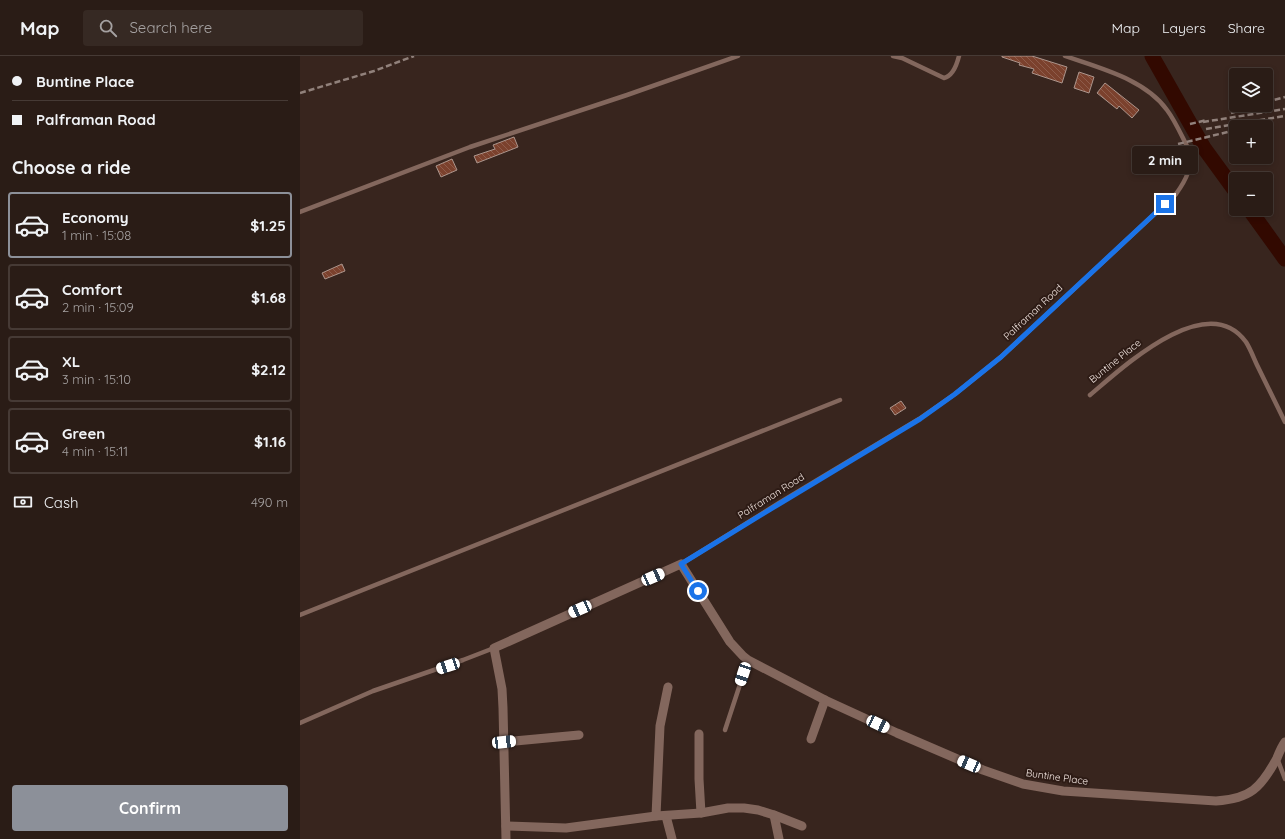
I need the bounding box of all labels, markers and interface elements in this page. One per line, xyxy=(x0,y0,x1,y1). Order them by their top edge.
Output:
search box xyxy=(83,10,363,46)
text: Map xyxy=(20,16,59,40)
icon: search xyxy=(97,17,119,39)
text: Search here xyxy=(129,18,212,37)
text: Map xyxy=(1111,19,1140,37)
text: Layers xyxy=(1162,19,1206,37)
text: Share xyxy=(1228,19,1265,37)
map controls xyxy=(1229,68,1273,216)
button: layers xyxy=(1229,68,1273,112)
text: Buntine Place xyxy=(36,72,134,91)
text: Palframan Road xyxy=(36,110,156,129)
button: + xyxy=(1229,120,1273,164)
callout: 2 min xyxy=(1132,146,1198,174)
text: 2 min xyxy=(1148,152,1182,168)
text: Choose a ride xyxy=(12,156,131,179)
button: − xyxy=(1229,172,1273,216)
route end xyxy=(1156,195,1174,213)
icon: car xyxy=(14,207,50,243)
text: Economy xyxy=(62,208,129,227)
text: $1.25 xyxy=(250,216,286,235)
text: 1 min · 15:08 xyxy=(62,227,131,243)
icon: car xyxy=(14,279,50,315)
text: Comfort xyxy=(62,280,123,299)
street label: Palframan Road xyxy=(1001,281,1065,343)
text: $1.68 xyxy=(251,288,286,307)
text: 2 min · 15:09 xyxy=(62,299,134,315)
street label: Buntine Place xyxy=(1086,336,1144,386)
icon: car xyxy=(14,351,50,387)
text: XL xyxy=(62,352,80,371)
text: $2.12 xyxy=(251,360,286,379)
text: 3 min · 15:10 xyxy=(62,371,131,387)
icon: car xyxy=(14,423,50,459)
text: Green xyxy=(62,424,105,443)
text: $1.16 xyxy=(254,432,286,451)
text: 4 min · 15:11 xyxy=(62,443,128,459)
street label: Palframan Road xyxy=(735,470,807,522)
icon: cash xyxy=(12,491,34,513)
text: Cash xyxy=(44,493,78,512)
text: 490 m xyxy=(251,494,288,510)
car xyxy=(640,567,666,587)
route start xyxy=(689,582,707,600)
car xyxy=(567,599,593,619)
car xyxy=(435,657,461,675)
car xyxy=(734,661,752,687)
car xyxy=(865,713,891,735)
car xyxy=(491,735,517,749)
car xyxy=(956,754,982,774)
street label: Buntine Place xyxy=(1025,766,1089,788)
button: Confirm xyxy=(12,785,288,831)

